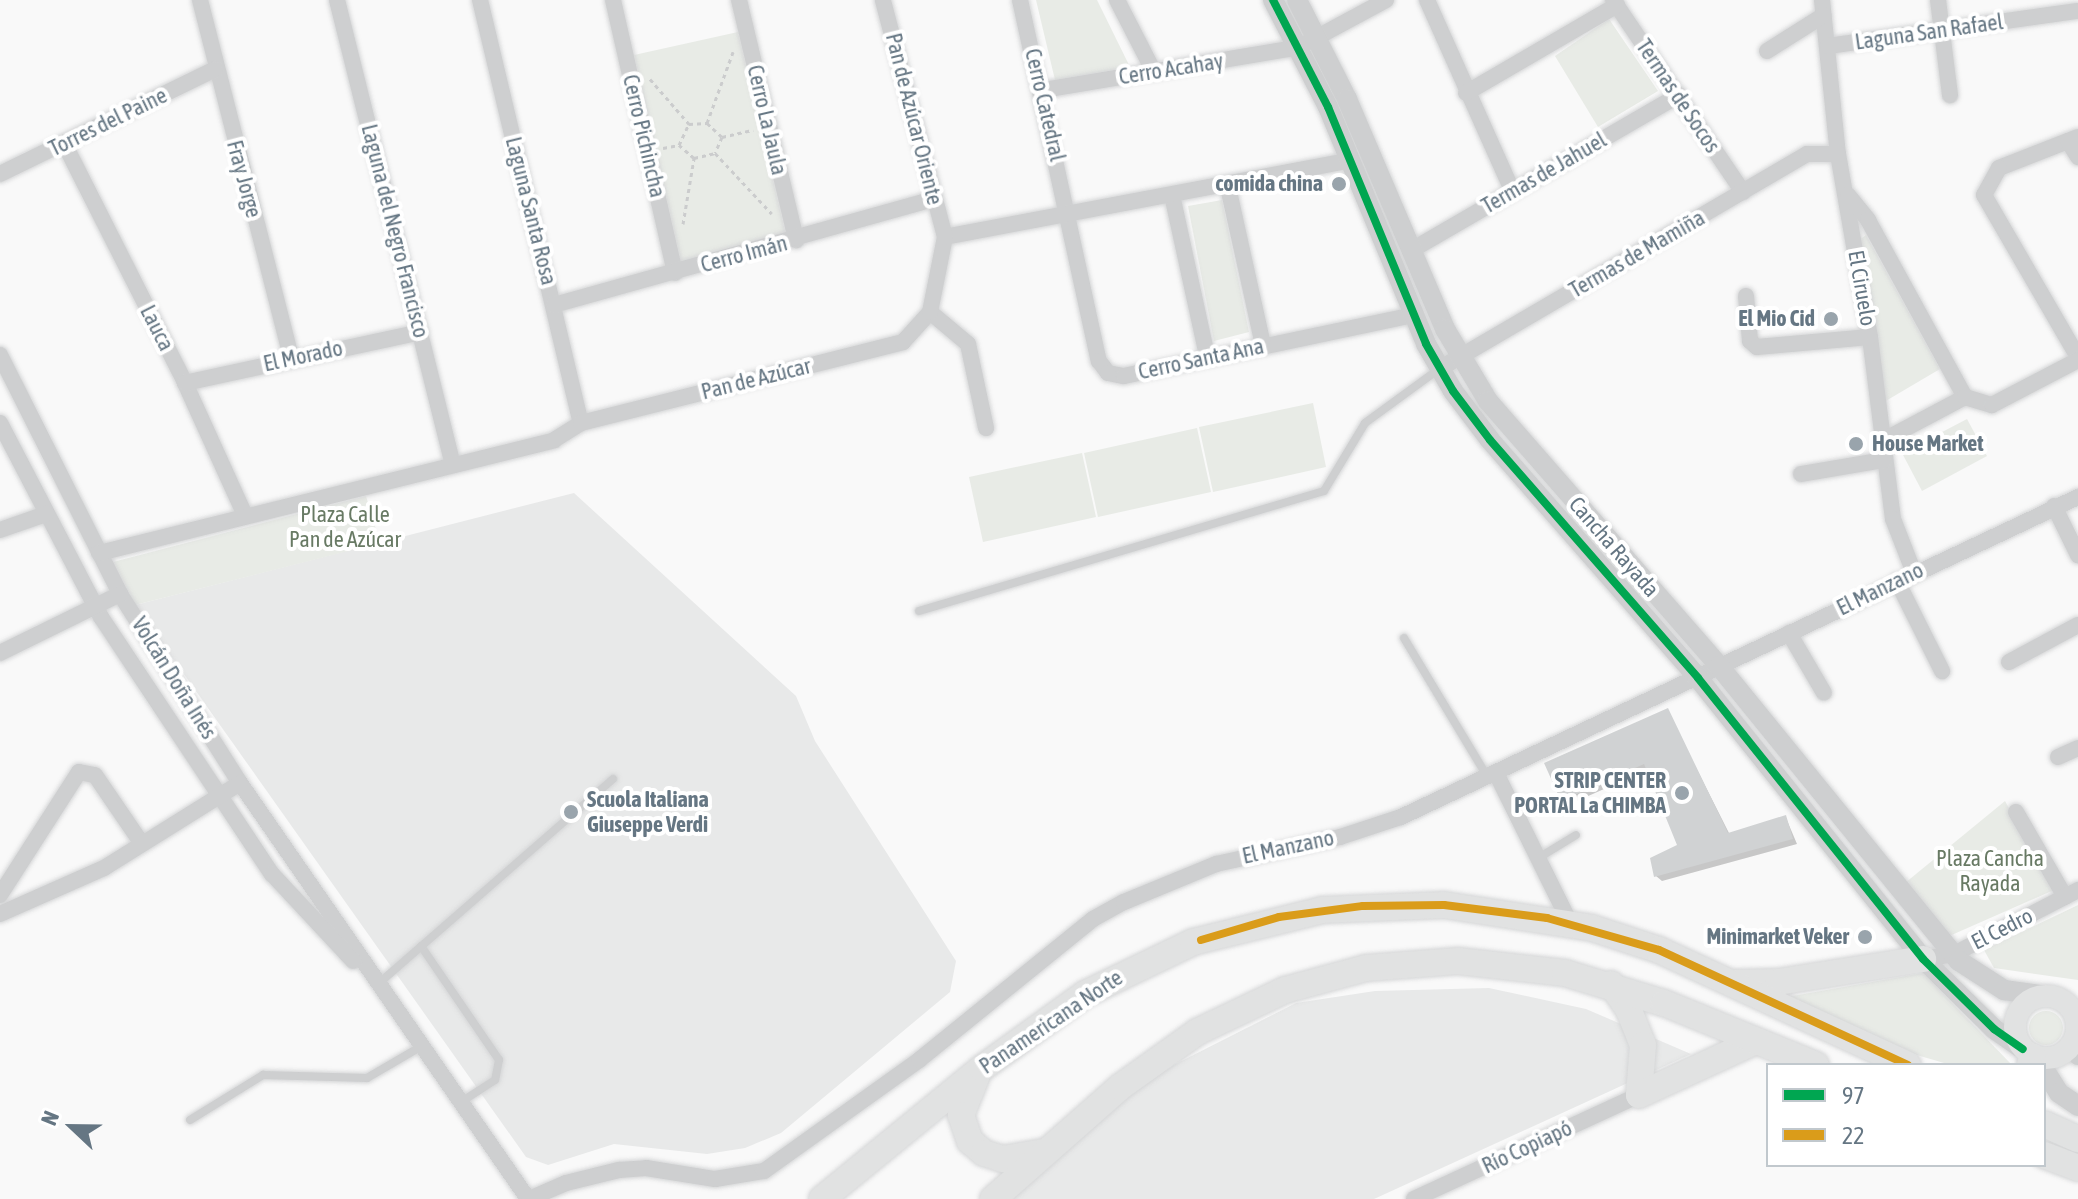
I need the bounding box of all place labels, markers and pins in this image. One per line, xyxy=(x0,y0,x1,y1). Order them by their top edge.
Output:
place label: comida china xyxy=(1215,171,1323,197)
marker: comida china xyxy=(1330,175,1348,193)
place label: El Mio Cid xyxy=(1738,306,1815,332)
marker: El Mio Cid xyxy=(1822,310,1840,328)
place label: House Market xyxy=(1872,431,1984,457)
marker: House Market xyxy=(1847,435,1865,453)
place label: STRIP CENTER PORTAL La CHIMBA xyxy=(1514,767,1666,818)
marker: STRIP CENTER PORTAL La CHIMBA xyxy=(1673,784,1691,802)
place label: Scuola Italiana Giuseppe Verdi xyxy=(587,786,709,838)
marker: Scuola Italiana Giuseppe Verdi xyxy=(562,803,580,821)
place label: Minimarket Veker xyxy=(1707,924,1849,950)
marker: Minimarket Veker xyxy=(1856,928,1874,946)

